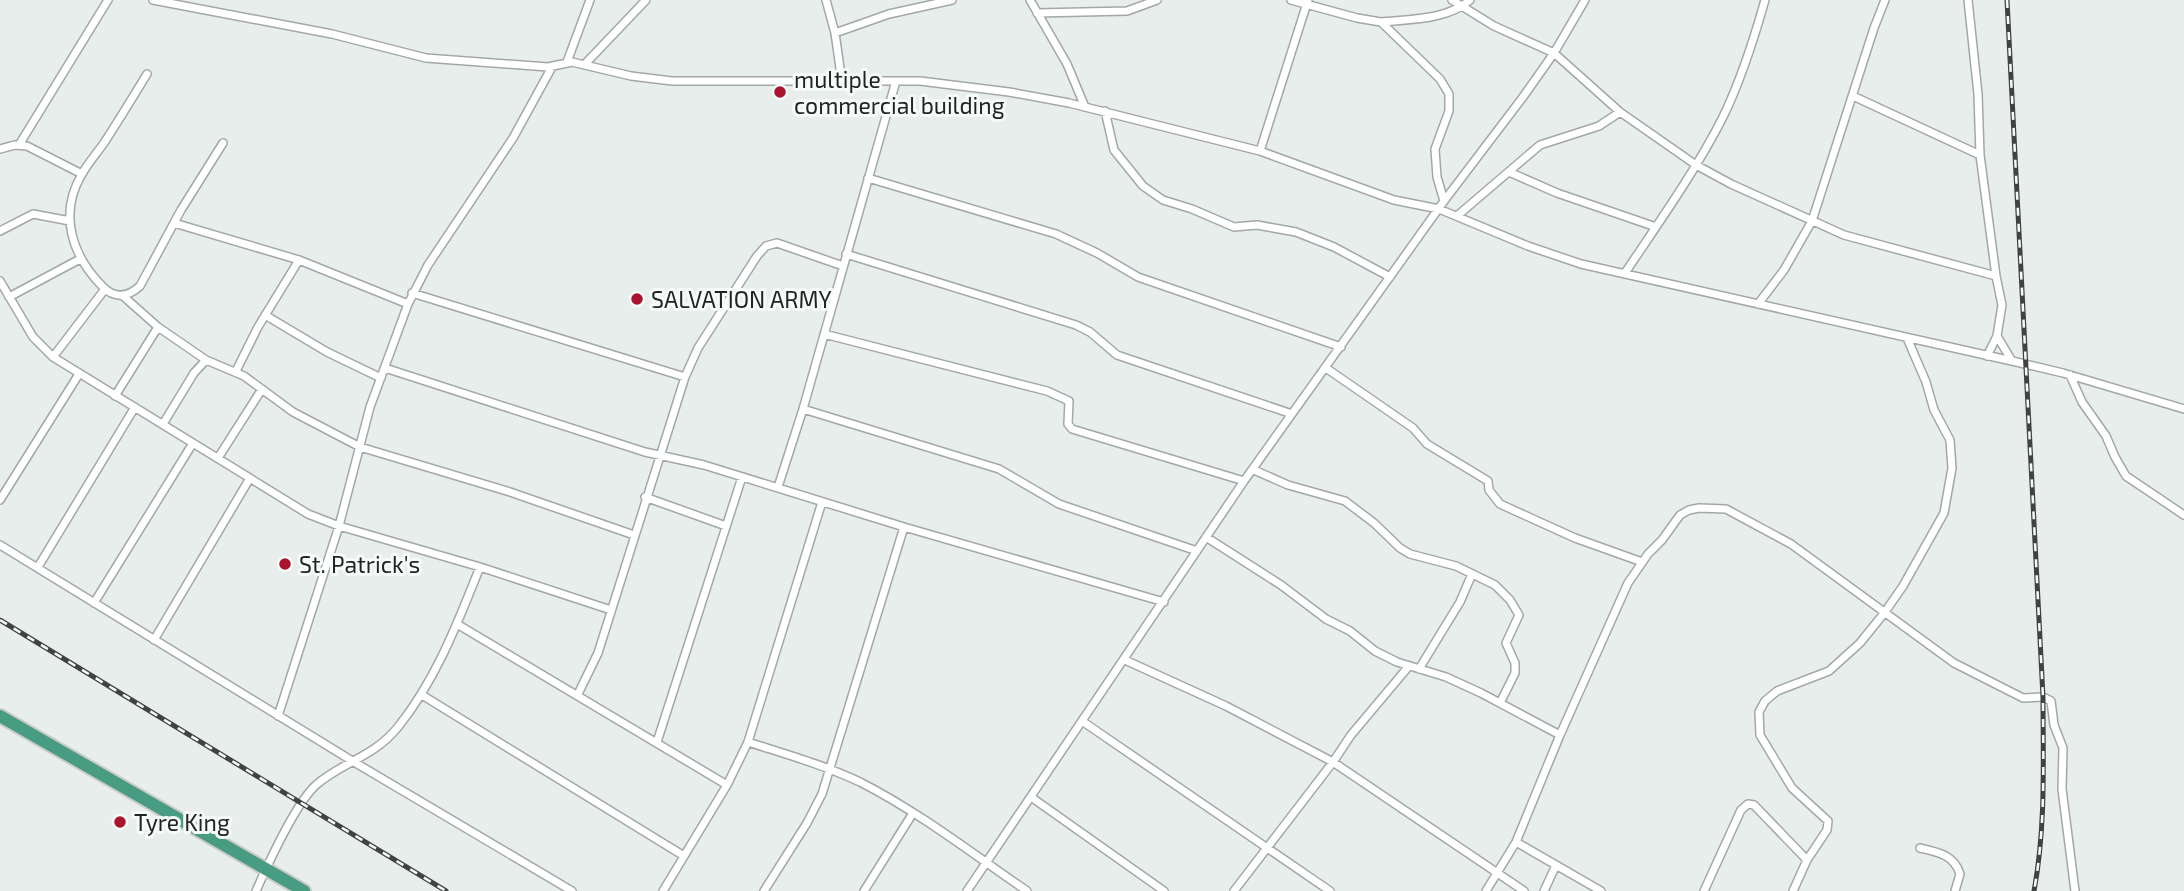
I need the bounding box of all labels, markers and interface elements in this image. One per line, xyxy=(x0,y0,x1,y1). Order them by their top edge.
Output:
place label: multiple commercial building xyxy=(794,65,1005,119)
marker: multiple commercial building xyxy=(772,84,788,100)
place label: SALVATION ARMY xyxy=(651,285,832,313)
marker: SALVATION ARMY xyxy=(629,291,645,307)
place label: St. Patrick's xyxy=(299,550,420,578)
marker: St. Patrick's xyxy=(277,556,293,572)
place label: Tyre King xyxy=(134,808,230,836)
marker: Tyre King xyxy=(112,814,128,830)

